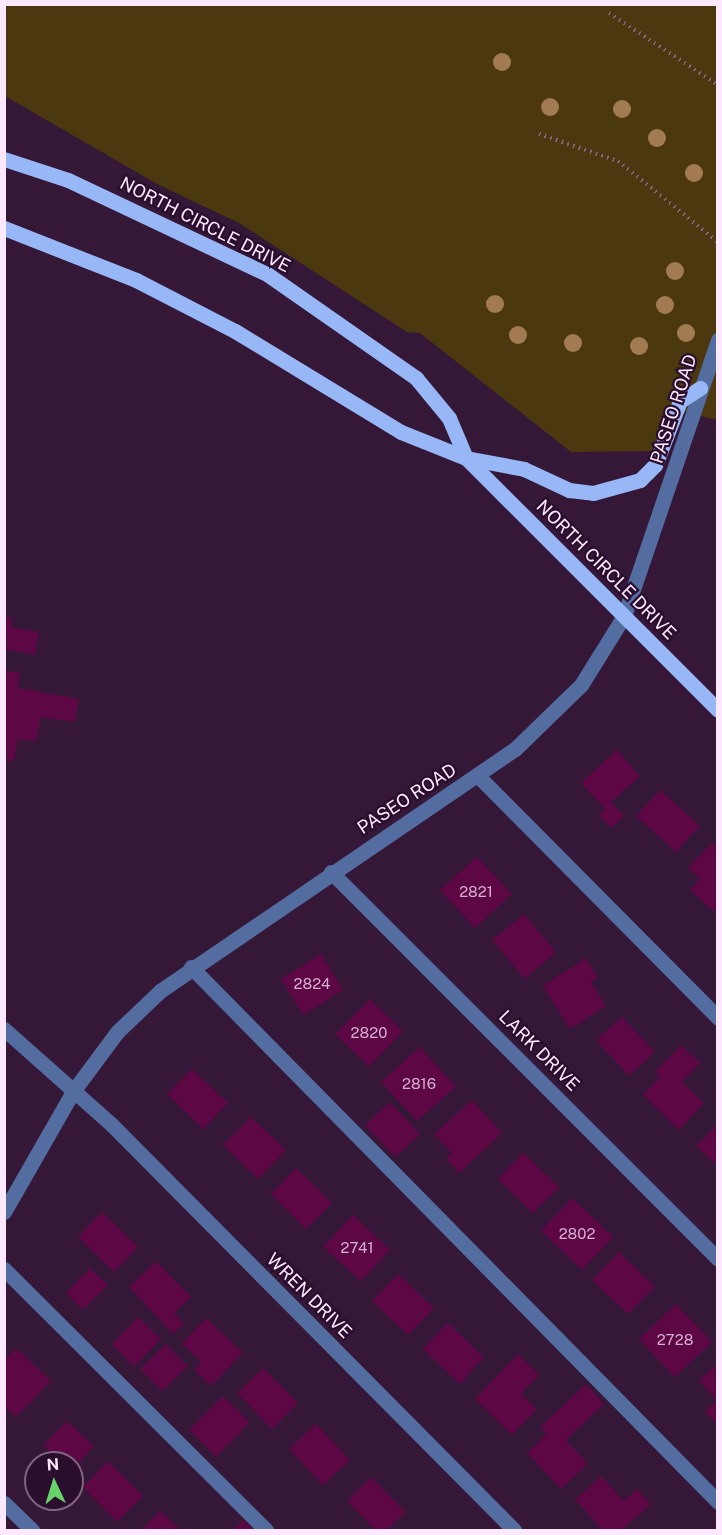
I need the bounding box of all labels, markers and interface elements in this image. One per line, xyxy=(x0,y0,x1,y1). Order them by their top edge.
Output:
street label: NORTH CIRCLE DRIVE xyxy=(116,173,294,277)
street label: PASEO ROAD xyxy=(646,352,702,466)
street label: NORTH CIRCLE DRIVE xyxy=(532,496,680,644)
street label: PASEO ROAD xyxy=(354,759,460,839)
house number: 2821 xyxy=(459,883,493,901)
house number: 2824 xyxy=(293,975,331,993)
street label: LARK DRIVE xyxy=(494,1006,584,1096)
house number: 2820 xyxy=(351,1024,387,1042)
house number: 2816 xyxy=(402,1075,436,1093)
house number: 2802 xyxy=(559,1225,595,1243)
house number: 2741 xyxy=(340,1239,374,1257)
street label: WREN DRIVE xyxy=(262,1249,356,1343)
house number: 2728 xyxy=(657,1331,693,1349)
north arrow xyxy=(24,1451,84,1511)
text: N xyxy=(46,1455,60,1474)

